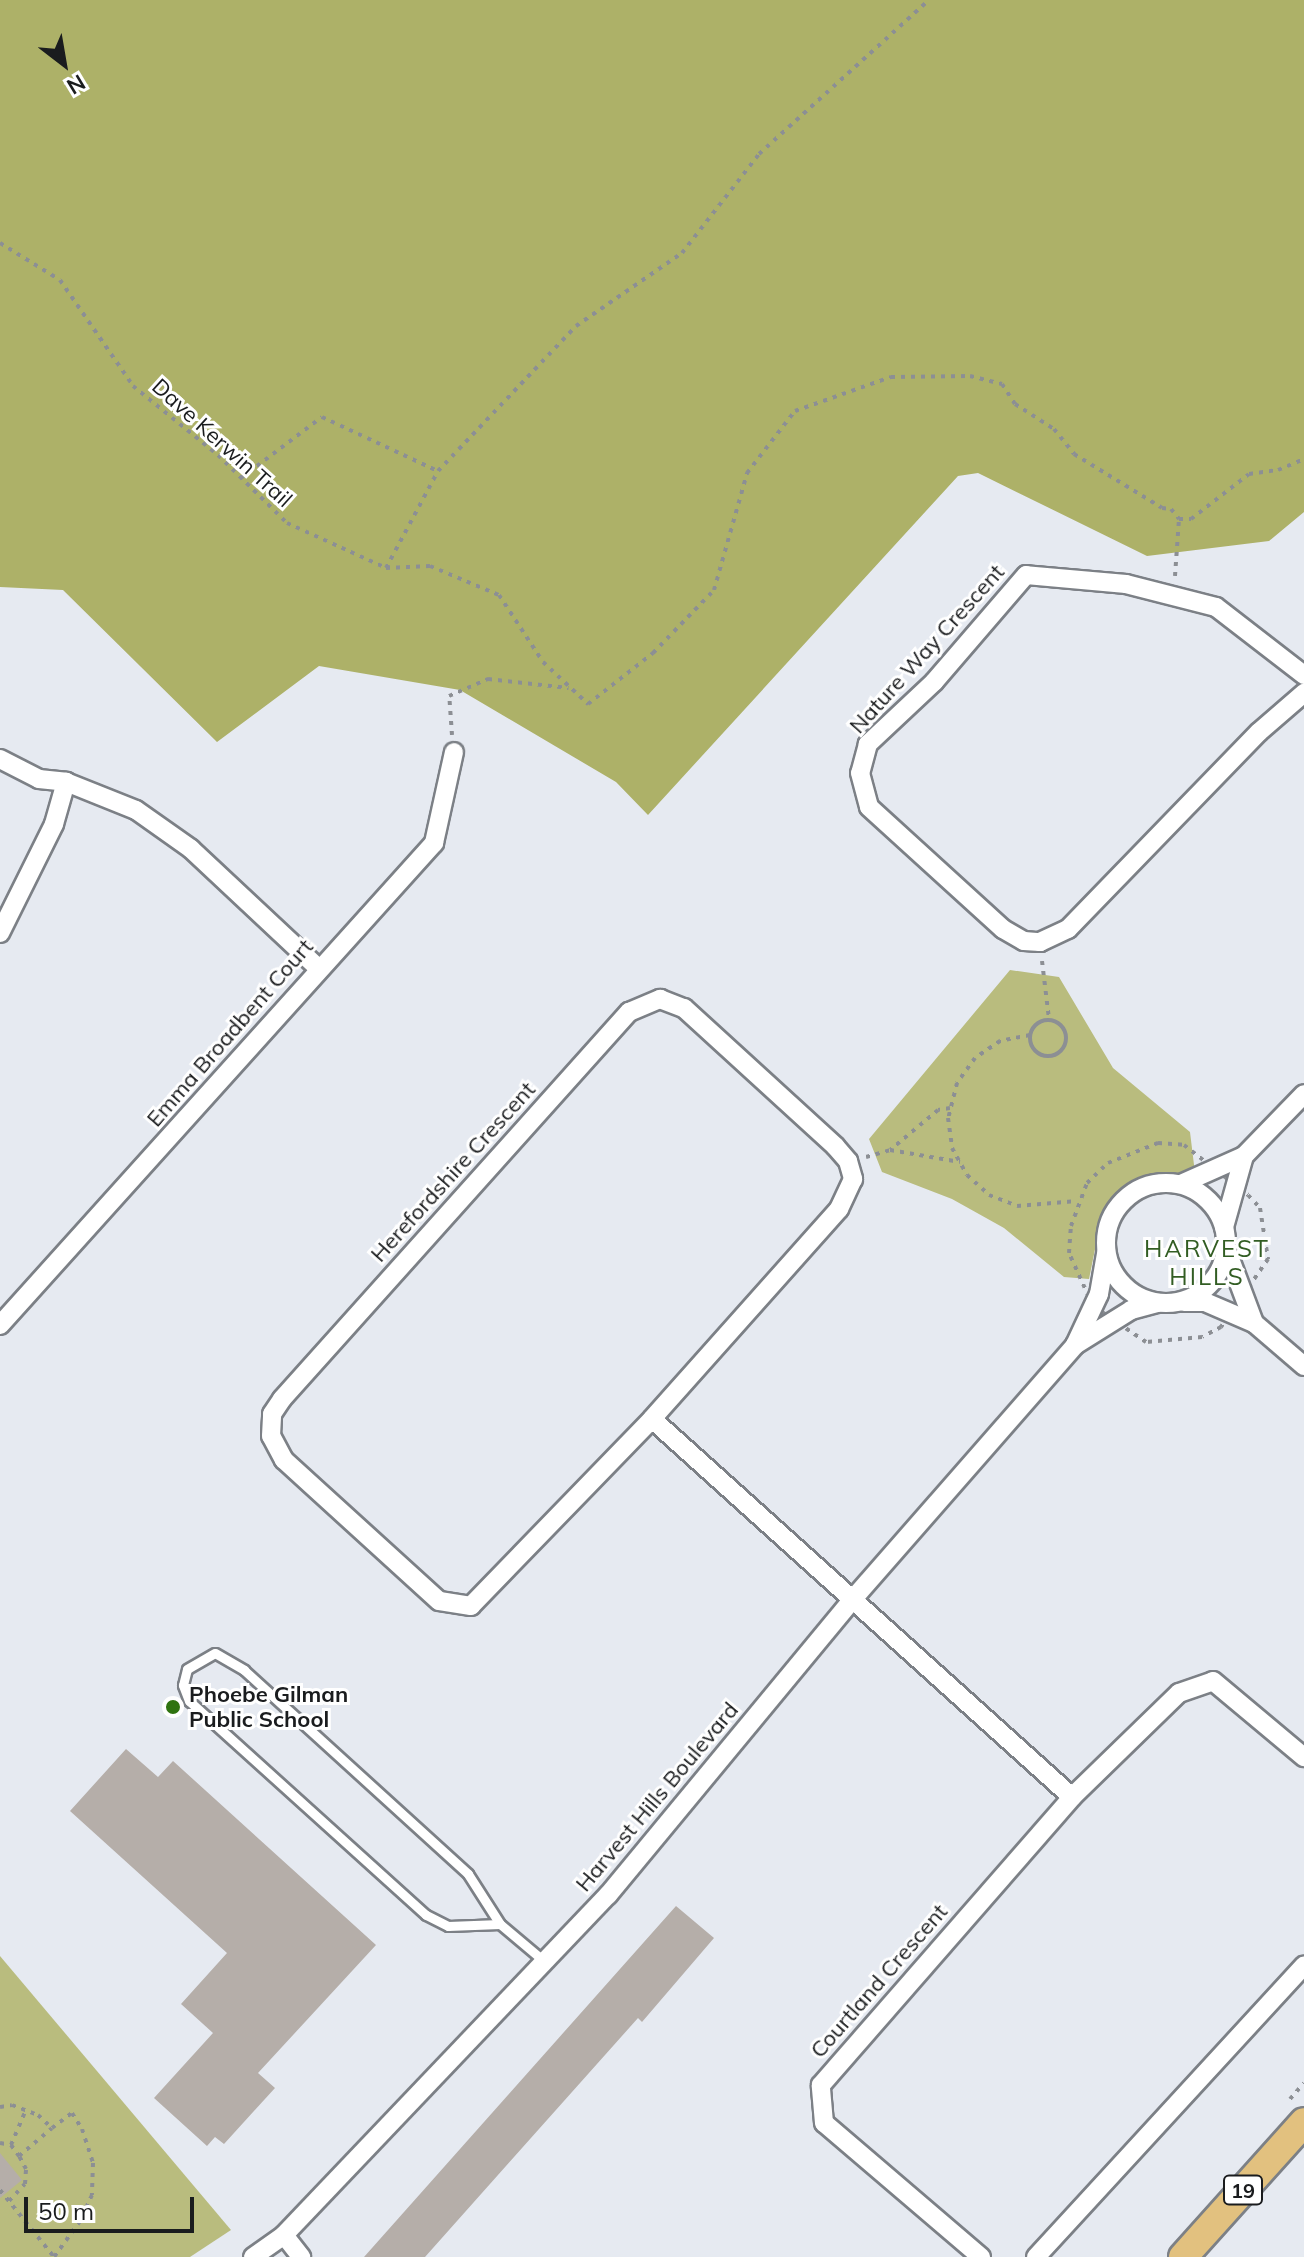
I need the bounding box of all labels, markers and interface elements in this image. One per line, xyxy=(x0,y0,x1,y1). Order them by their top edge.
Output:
north arrow xyxy=(24,24,104,104)
text: N xyxy=(62,68,91,101)
street label: Dave Kerwin Trail xyxy=(147,373,297,513)
street label: Nature Way Crescent xyxy=(844,559,1010,739)
street label: Emma Broadbent Court xyxy=(141,934,319,1132)
street label: Herefordshire Crescent xyxy=(365,1077,541,1267)
district label: HARVEST HILLS xyxy=(1144,1235,1270,1291)
place label: Phoebe Gilman Public School xyxy=(189,1681,348,1732)
street label: Harvest Hills Boulevard xyxy=(570,1697,744,1897)
marker: Phoebe Gilman Public School xyxy=(164,1698,182,1716)
street label: Courtland Crescent xyxy=(805,1899,953,2063)
road number: 19 xyxy=(1223,2174,1263,2206)
scale bar xyxy=(28,2181,198,2231)
text: 50 m xyxy=(38,2196,94,2226)

